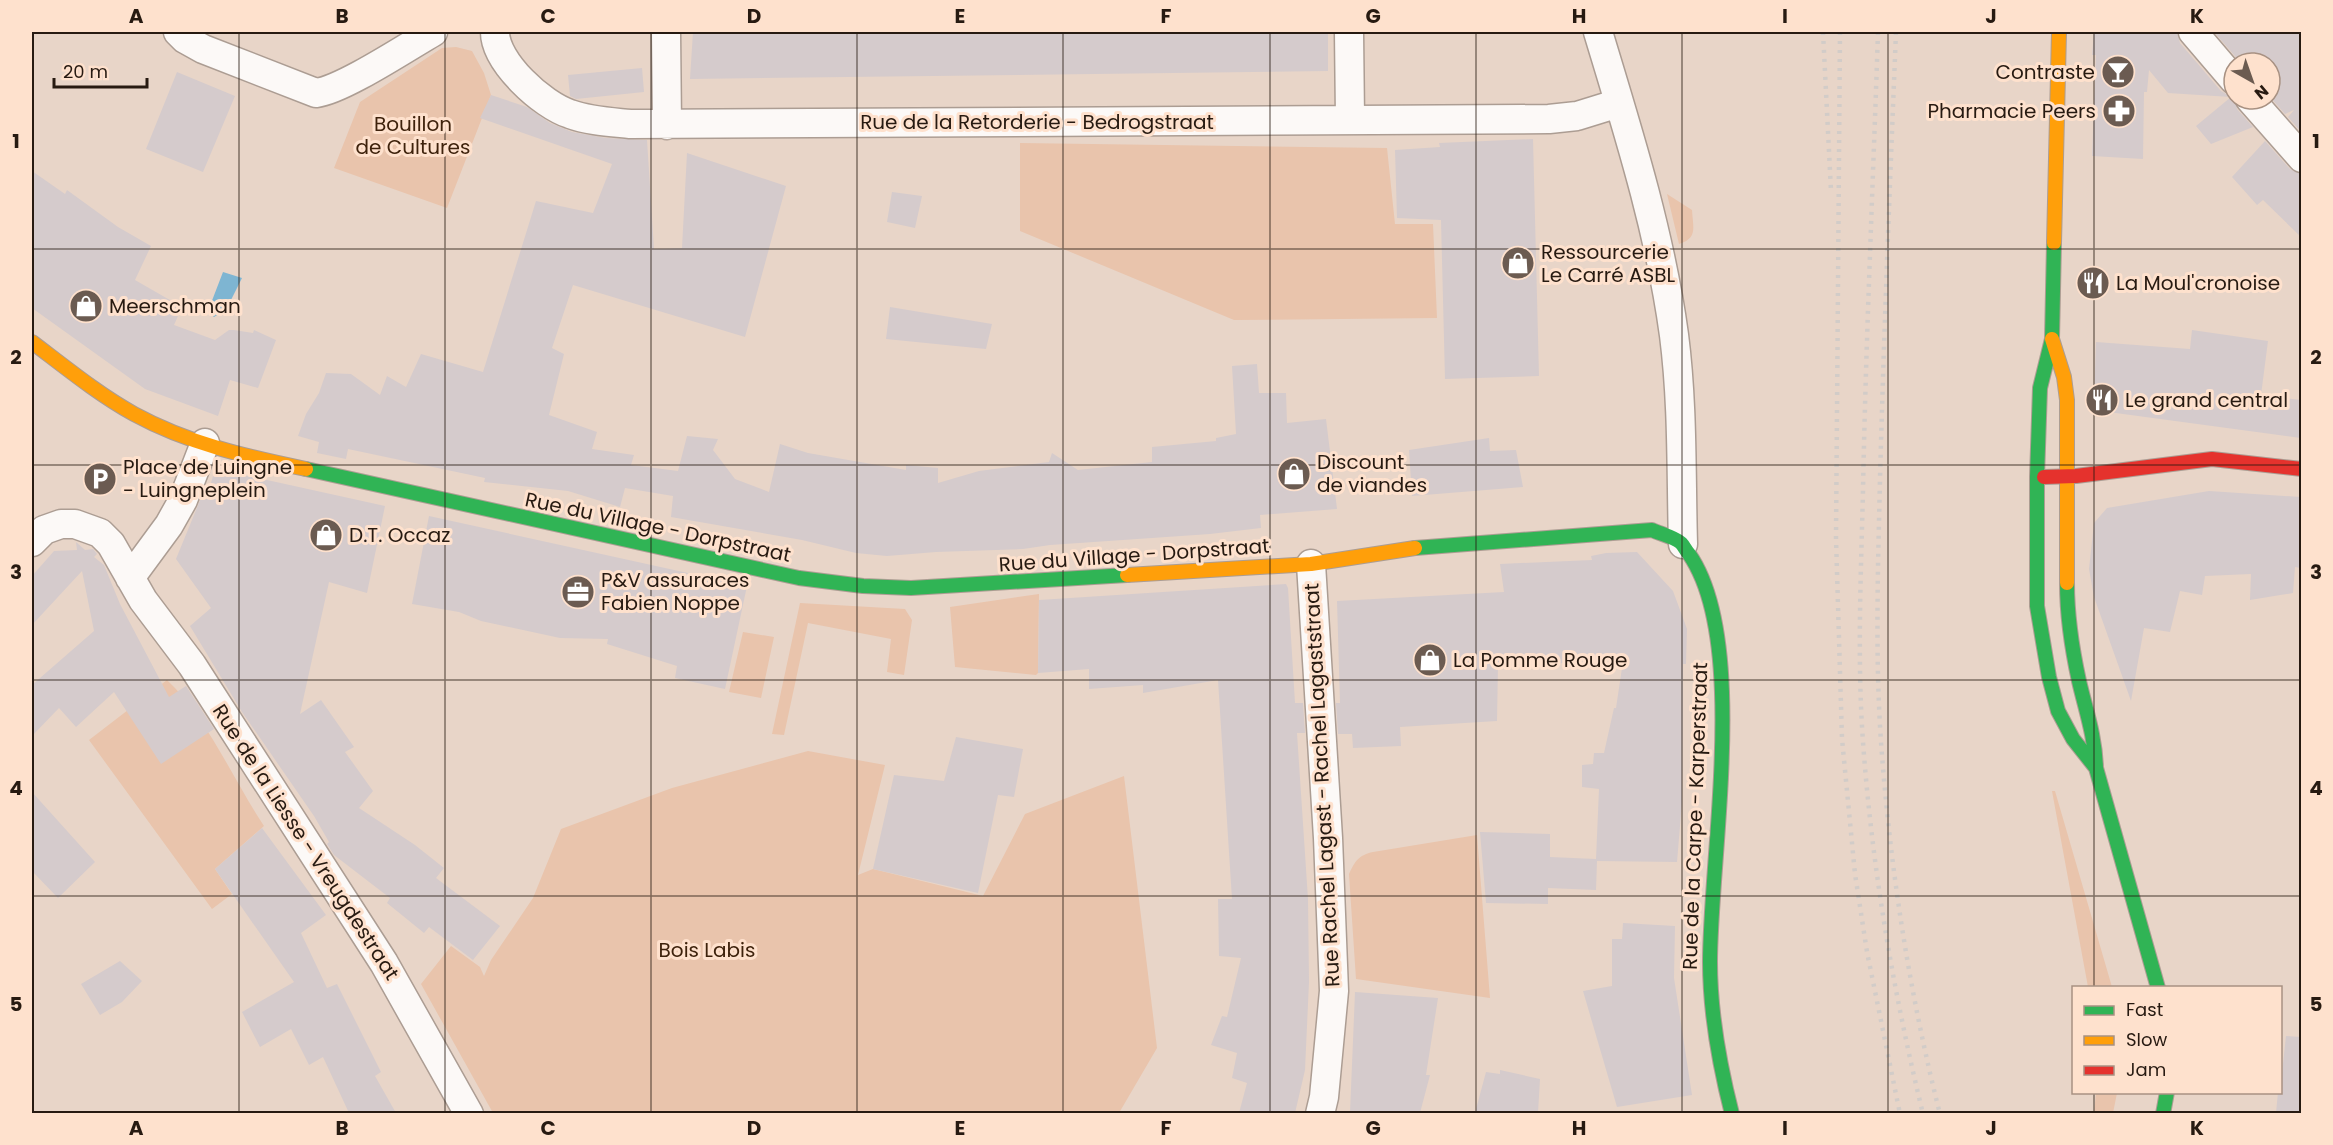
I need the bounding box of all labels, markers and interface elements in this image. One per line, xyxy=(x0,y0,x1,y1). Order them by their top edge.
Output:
text: A xyxy=(129,2,144,30)
text: B xyxy=(335,2,349,30)
text: C xyxy=(540,2,556,30)
text: D xyxy=(747,2,761,30)
text: E xyxy=(955,2,965,30)
text: F xyxy=(1161,2,1172,30)
text: G xyxy=(1365,2,1381,30)
text: H xyxy=(1572,2,1586,30)
text: I xyxy=(1782,2,1788,30)
text: J xyxy=(1985,2,1997,30)
text: K xyxy=(2190,2,2204,30)
scale bar xyxy=(54,51,147,89)
north arrow xyxy=(2222,51,2282,111)
bar icon: Contraste xyxy=(2100,54,2136,90)
place label: Contraste xyxy=(1996,58,2095,86)
text: 20 m xyxy=(63,59,108,84)
text: N xyxy=(2249,79,2273,105)
pharmacy icon: Pharmacie Peers xyxy=(2101,93,2137,129)
place label: Pharmacie Peers xyxy=(1927,97,2096,125)
street label: Rue de la Retorderie - Bedrogstraat xyxy=(860,108,1214,136)
park label: Bouillon de Cultures xyxy=(356,110,470,161)
text: 1 xyxy=(12,127,20,155)
text: 1 xyxy=(2312,127,2320,155)
place label: Ressourcerie Le Carré ASBL xyxy=(1541,238,1675,289)
shop icon: Ressourcerie Le Carré ASBL xyxy=(1500,245,1536,281)
restaurant icon: La Moul'cronoise xyxy=(2075,265,2111,301)
place label: La Moul'cronoise xyxy=(2116,269,2280,297)
shop icon: Meerschman xyxy=(68,288,104,324)
place label: Meerschman xyxy=(109,292,241,320)
text: 2 xyxy=(10,343,22,371)
text: 2 xyxy=(2310,343,2322,371)
restaurant icon: Le grand central xyxy=(2084,382,2120,418)
place label: Le grand central xyxy=(2125,386,2288,414)
place label: Discount de viandes xyxy=(1317,448,1427,499)
place label: Place de Luingne - Luingneplein xyxy=(123,453,292,504)
shop icon: Discount de viandes xyxy=(1276,456,1312,492)
parking icon: Place de Luingne - Luingneplein xyxy=(82,461,118,497)
street label: Rue du Village - Dorpstraat xyxy=(522,485,794,569)
shop icon: D.T. Occaz xyxy=(308,517,344,553)
place label: D.T. Occaz xyxy=(349,521,450,549)
street label: Rue du Village - Dorpstraat xyxy=(998,532,1270,578)
text: 3 xyxy=(10,558,22,586)
text: 3 xyxy=(2310,558,2322,586)
place label: P&V assuraces Fabien Noppe xyxy=(601,566,749,617)
office icon: P&V assuraces Fabien Noppe xyxy=(560,574,596,610)
street label: Rue Rachel Lagast - Rachel Lagaststraat xyxy=(1297,582,1347,988)
shop icon: La Pomme Rouge xyxy=(1412,642,1448,678)
place label: La Pomme Rouge xyxy=(1453,646,1628,674)
street label: Rue de la Carpe - Karperstraat xyxy=(1676,662,1714,970)
street label: Rue de la Liesse - Vreugdestraat xyxy=(206,699,406,985)
text: 4 xyxy=(9,774,23,802)
text: 4 xyxy=(2309,774,2323,802)
park label: Bois Labis xyxy=(659,936,755,964)
legend xyxy=(2072,986,2282,1094)
text: 5 xyxy=(10,990,23,1018)
text: 5 xyxy=(2310,990,2323,1018)
text: Fast xyxy=(2126,997,2163,1022)
text: Slow xyxy=(2126,1027,2168,1052)
text: Jam xyxy=(2126,1057,2166,1082)
text: A xyxy=(129,1114,144,1142)
text: B xyxy=(335,1114,349,1142)
text: C xyxy=(540,1114,556,1142)
text: D xyxy=(747,1114,761,1142)
text: E xyxy=(955,1114,965,1142)
text: F xyxy=(1161,1114,1172,1142)
text: G xyxy=(1365,1114,1381,1142)
text: H xyxy=(1572,1114,1586,1142)
text: I xyxy=(1782,1114,1788,1142)
text: J xyxy=(1985,1114,1997,1142)
text: K xyxy=(2190,1114,2204,1142)

